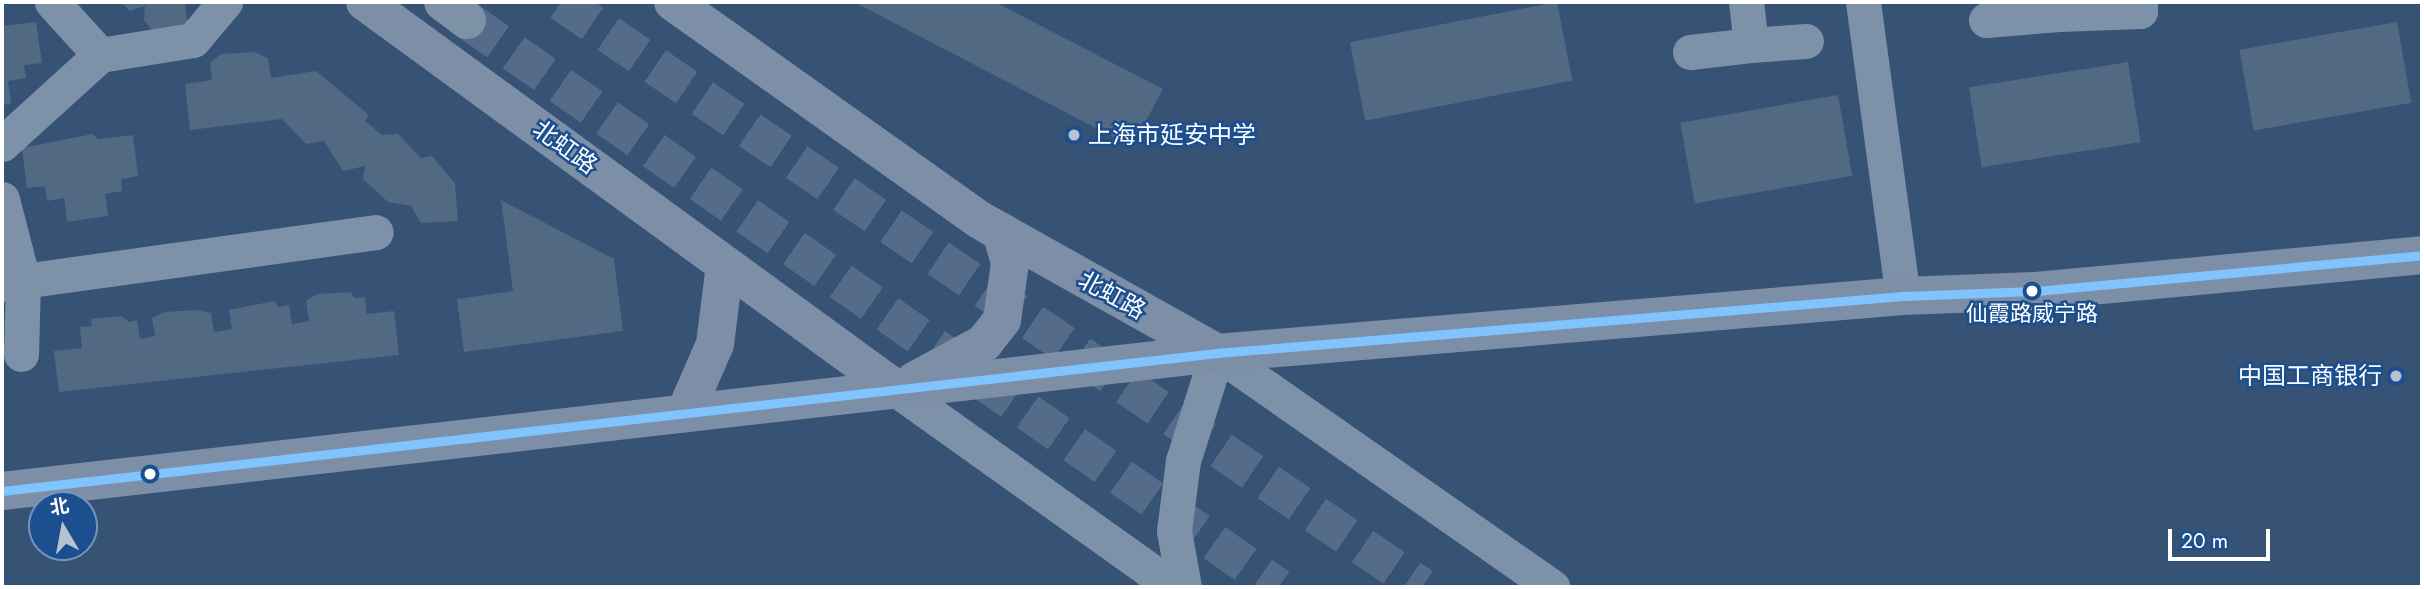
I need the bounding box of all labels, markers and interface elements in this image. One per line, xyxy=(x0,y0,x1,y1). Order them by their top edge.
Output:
street label: 北虹路 xyxy=(527,114,603,180)
place label: 上海市延安中学 xyxy=(1088,121,1256,149)
marker: 上海市延安中学 xyxy=(1066,127,1082,143)
street label: 北虹路 xyxy=(1074,265,1150,325)
marker: 仙霞路威宁路 xyxy=(2025,284,2039,298)
place label: 仙霞路威宁路 xyxy=(1966,301,2098,327)
place label: 中国工商银行 xyxy=(2238,362,2382,390)
marker: 中国工商银行 xyxy=(2388,368,2404,384)
unlabelled marker xyxy=(143,467,157,481)
north arrow xyxy=(28,491,98,561)
text: 北 xyxy=(48,492,71,522)
scale bar xyxy=(2172,516,2274,560)
text: 20 m xyxy=(2181,526,2228,556)

